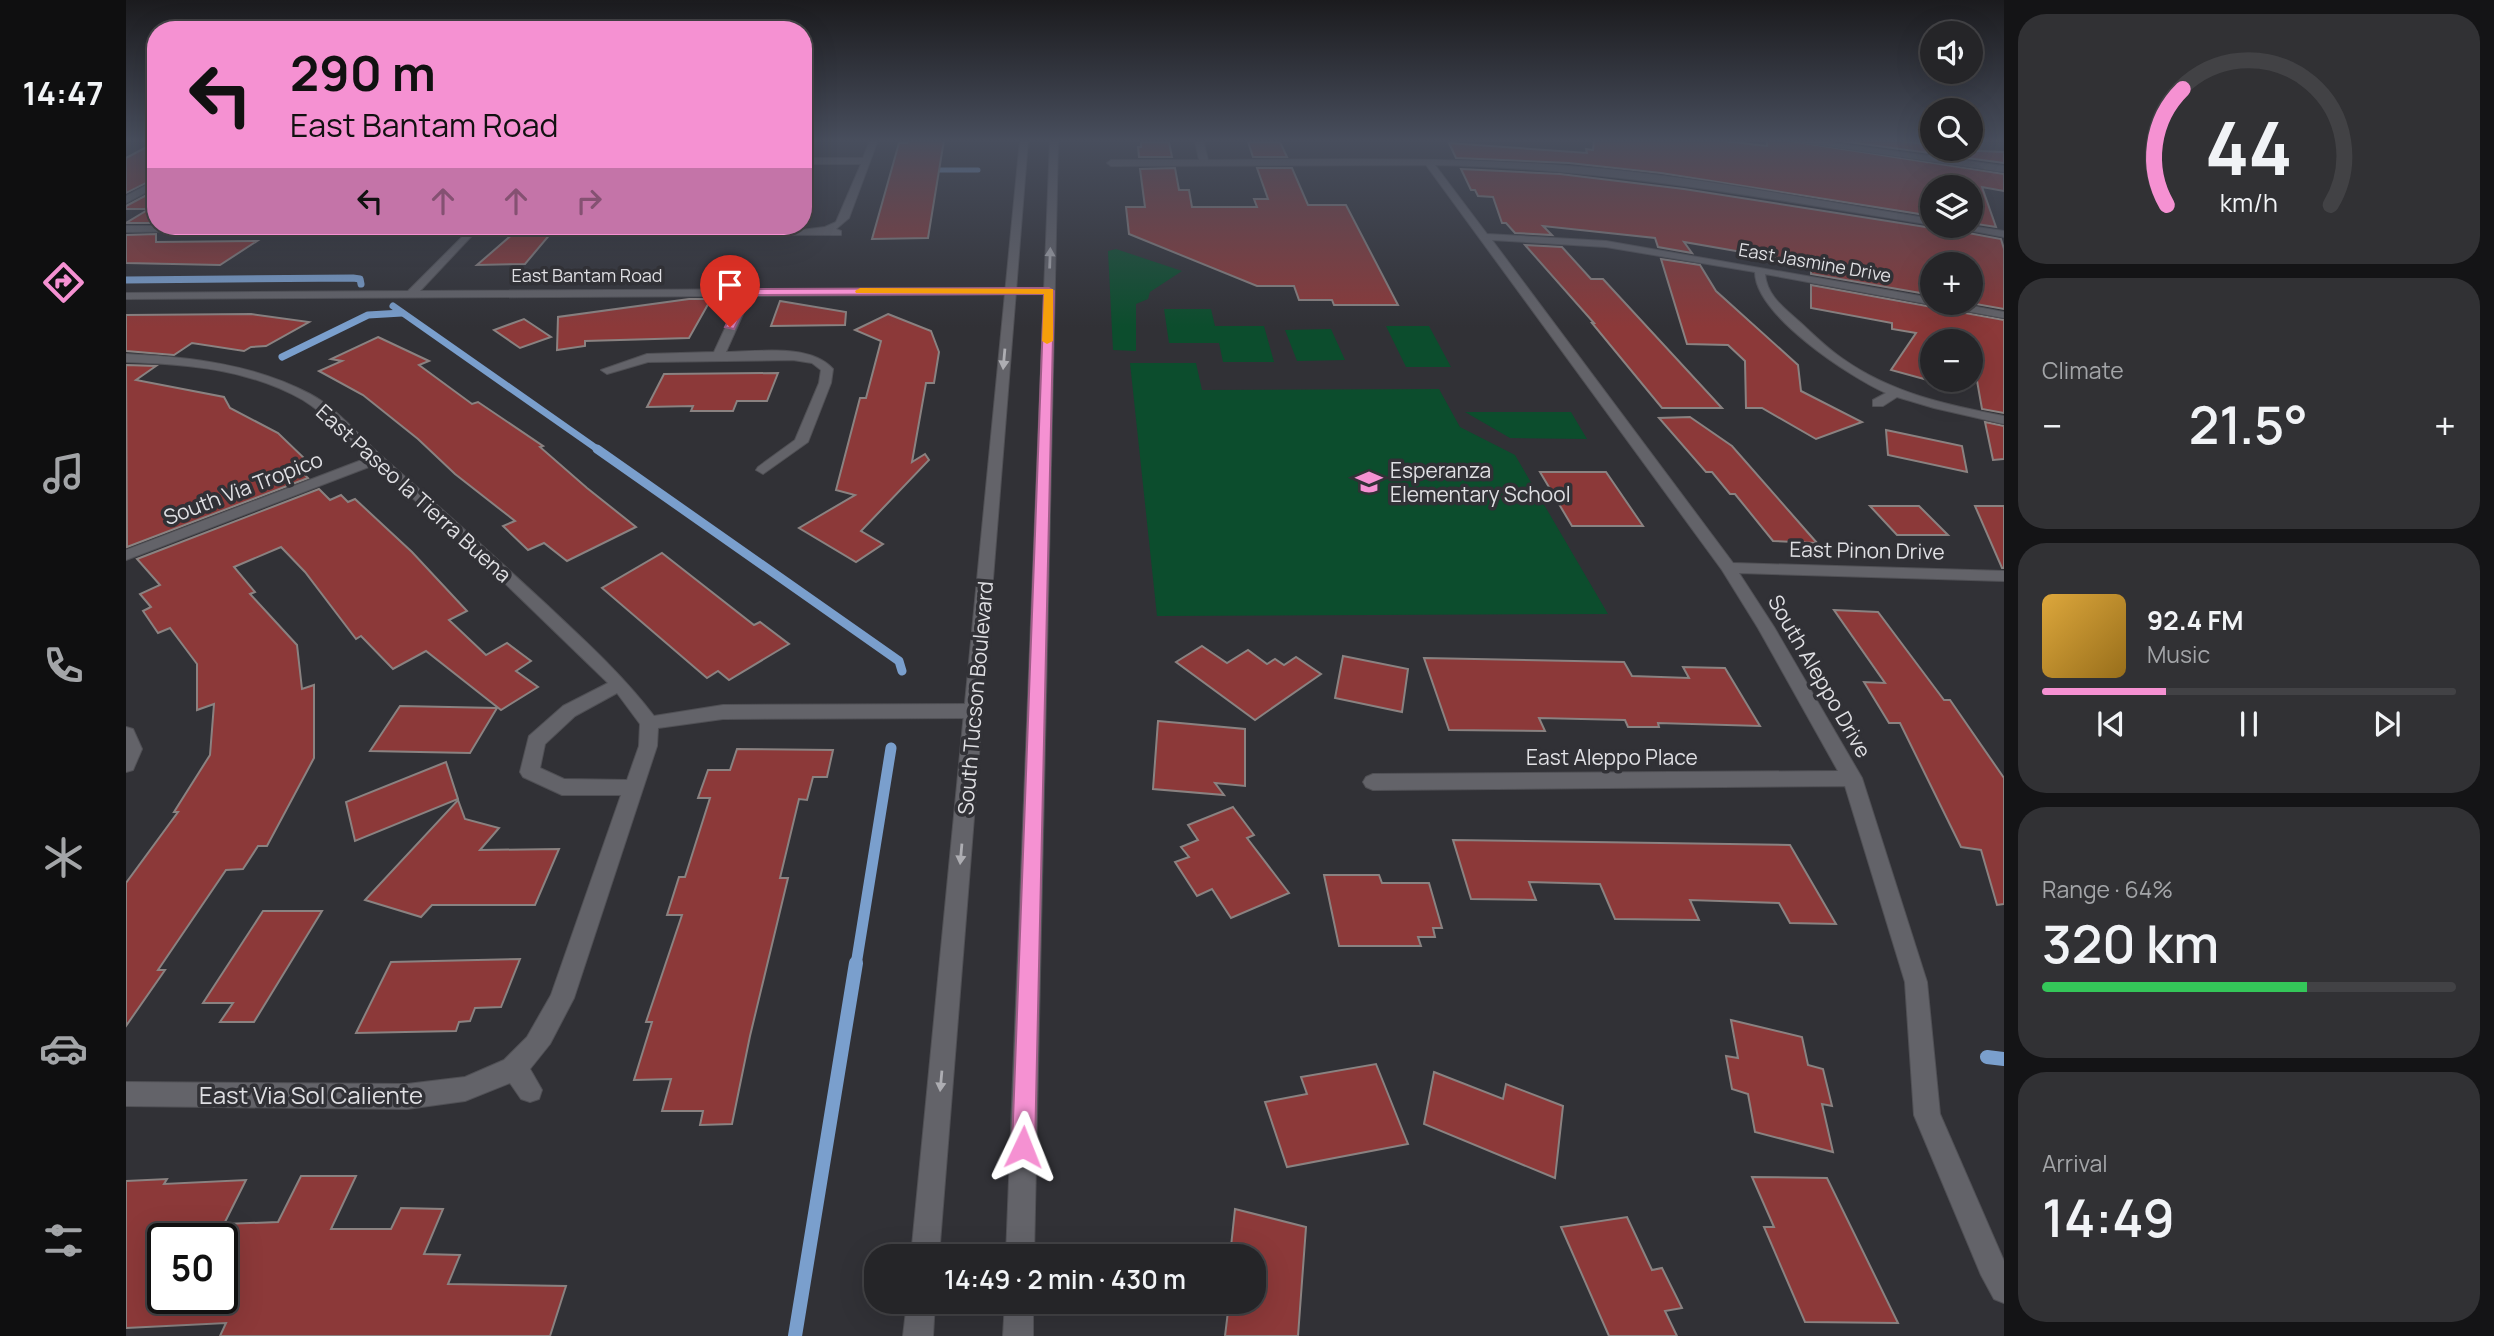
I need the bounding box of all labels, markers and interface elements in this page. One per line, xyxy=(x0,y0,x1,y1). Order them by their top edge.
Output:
map controls xyxy=(1920,21,1983,392)
button: sound xyxy=(1920,21,1983,84)
text: 290 m xyxy=(290,39,436,106)
icon: left xyxy=(175,49,266,140)
text: 14:47 xyxy=(23,71,104,115)
button: search xyxy=(1920,98,1983,161)
text: 44 xyxy=(2205,98,2293,198)
text: East Bantam Road xyxy=(290,103,558,147)
button: layers xyxy=(1920,175,1983,238)
icon: left xyxy=(351,182,389,220)
icon: ahead xyxy=(424,182,462,220)
icon: ahead xyxy=(497,182,535,220)
icon: right xyxy=(570,182,608,220)
text: km/h xyxy=(2220,185,2278,220)
street label: East Jasmine Drive xyxy=(1737,237,1893,287)
one-way arrow xyxy=(1045,246,1056,268)
button: + xyxy=(1920,252,1983,315)
pin xyxy=(700,255,760,327)
icon: directions xyxy=(39,258,88,307)
street label: East Bantam Road xyxy=(512,263,662,287)
icon: arrive xyxy=(711,266,749,304)
button: − xyxy=(1920,329,1983,392)
one-way arrow xyxy=(998,348,1009,370)
text: Climate xyxy=(2042,354,2124,386)
text: 21.5° xyxy=(2189,389,2308,460)
street label: East Paseo la Tierra Buena xyxy=(310,398,518,588)
text: − xyxy=(2042,399,2063,451)
text: + xyxy=(2434,399,2456,451)
street label: South Via Tropico xyxy=(159,445,327,531)
icon: music xyxy=(39,449,88,498)
place label: Esperanza Elementary School xyxy=(1390,456,1571,508)
school or university icon: Esperanza Elementary School xyxy=(1354,467,1384,497)
street label: East Pinon Drive xyxy=(1789,535,1945,565)
street label: South Tucson Boulevard xyxy=(951,580,999,816)
street label: South Aleppo Drive xyxy=(1762,589,1878,763)
text: 92.4 FM xyxy=(2147,602,2243,638)
text: Music xyxy=(2147,638,2210,670)
icon: phone xyxy=(39,641,88,690)
icon: previous xyxy=(2092,705,2130,743)
icon: pause xyxy=(2230,705,2268,743)
icon: next xyxy=(2368,705,2406,743)
street label: East Aleppo Place xyxy=(1526,743,1698,771)
icon: climate xyxy=(39,833,88,882)
one-way arrow xyxy=(955,843,966,865)
text: Range · 64% xyxy=(2042,873,2173,905)
text: 320 km xyxy=(2042,908,2219,979)
icon: car xyxy=(39,1024,88,1073)
one-way arrow xyxy=(935,1070,946,1092)
street label: East Via Sol Caliente xyxy=(199,1078,423,1111)
position arrow xyxy=(986,1110,1060,1184)
text: Arrival xyxy=(2042,1147,2108,1179)
text: 14:49 xyxy=(2042,1182,2175,1253)
icon: filters xyxy=(39,1216,88,1265)
speed limit sign: 50 xyxy=(147,1223,238,1314)
text: 14:49 · 2 min · 430 m xyxy=(944,1261,1186,1297)

